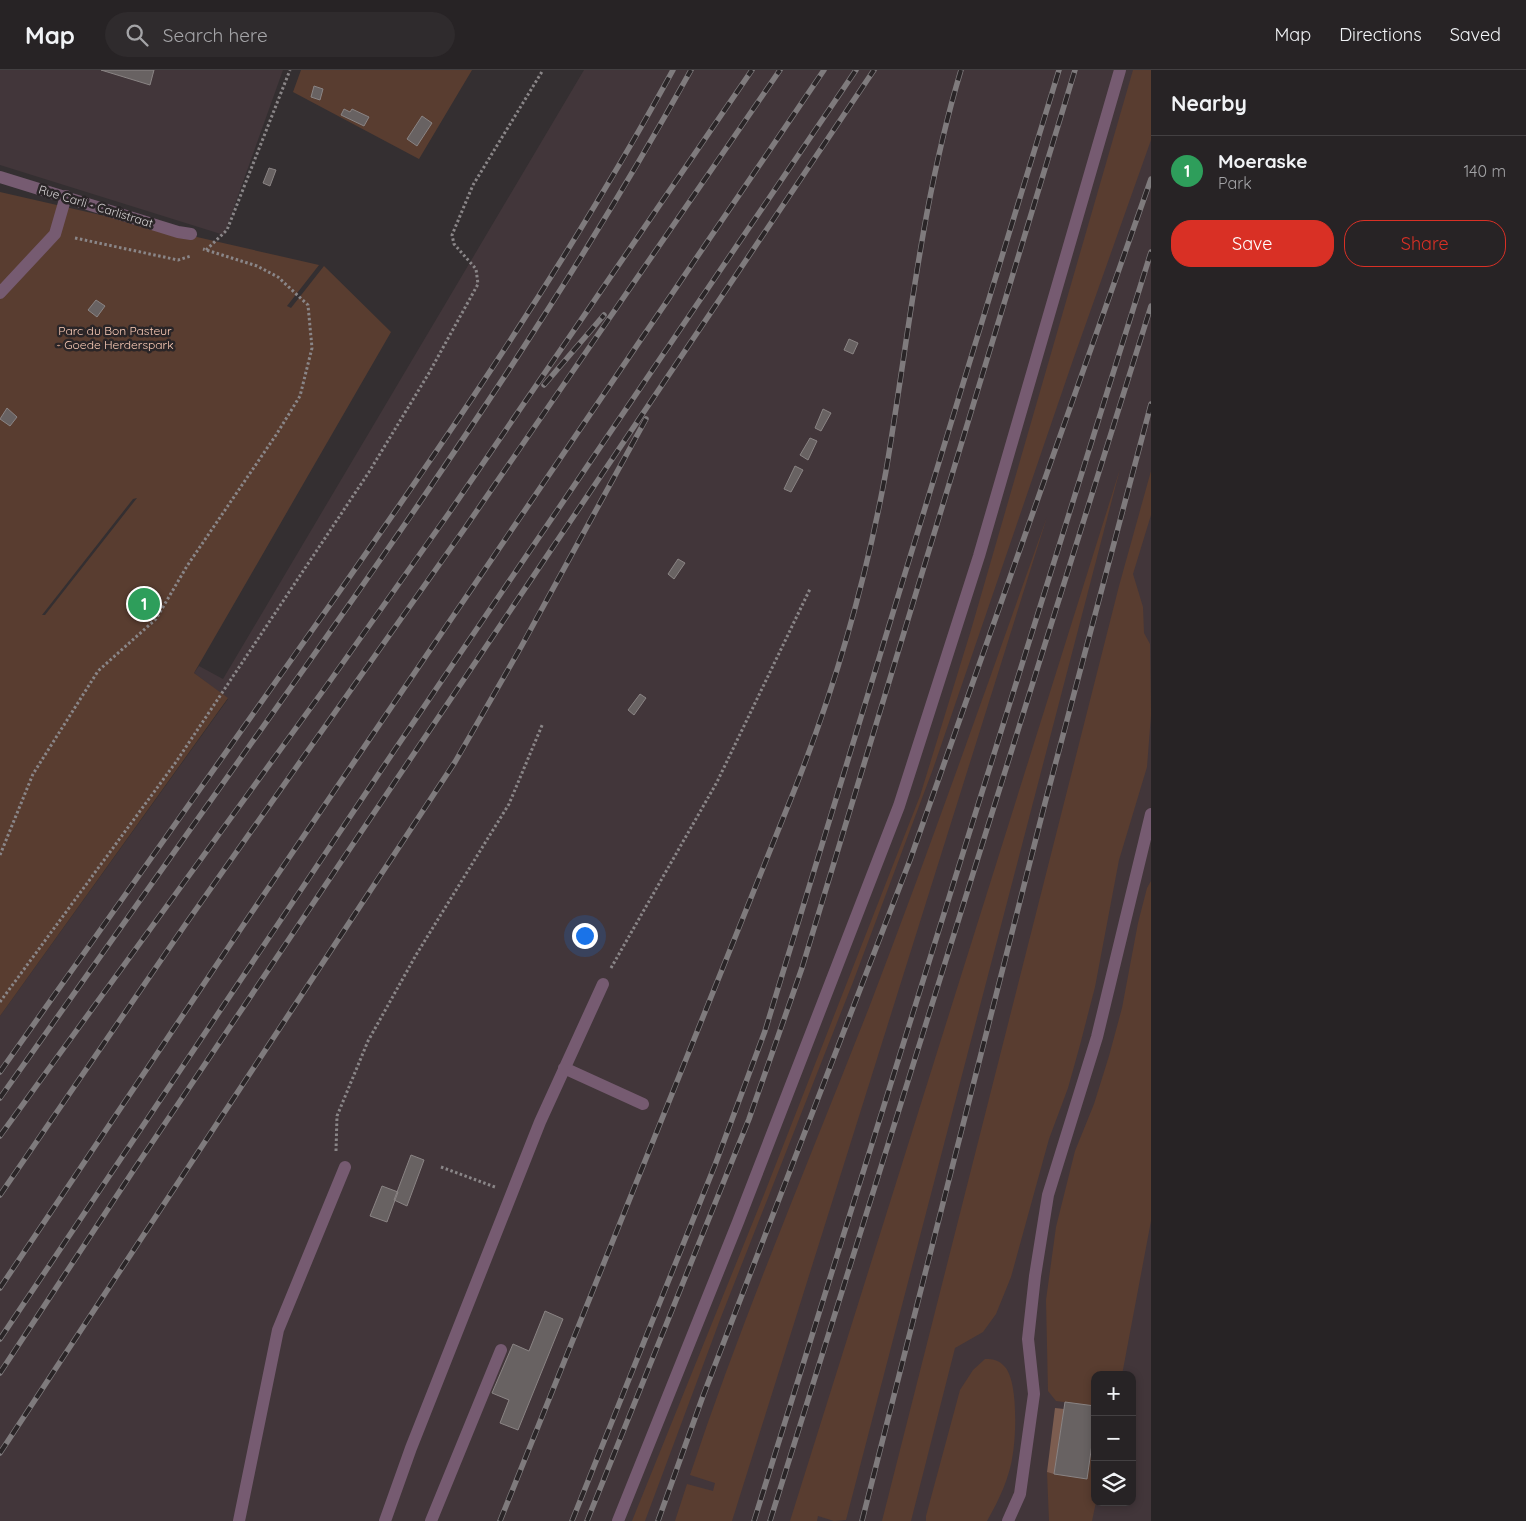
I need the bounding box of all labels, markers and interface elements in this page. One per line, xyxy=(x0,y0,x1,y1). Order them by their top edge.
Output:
search box xyxy=(105,12,455,57)
text: Map xyxy=(25,20,75,50)
icon: search xyxy=(123,21,151,49)
text: Search here xyxy=(163,23,268,47)
text: Map xyxy=(1274,23,1311,46)
text: Directions xyxy=(1339,23,1422,46)
text: Saved xyxy=(1450,23,1501,46)
text: Nearby xyxy=(1171,90,1247,116)
text: Moeraske xyxy=(1218,149,1307,173)
text: 1 xyxy=(1184,161,1190,181)
text: 140 m xyxy=(1463,161,1506,181)
text: Park xyxy=(1218,173,1252,193)
street label: Rue Carli - Carlistraat xyxy=(37,181,155,231)
button: Save xyxy=(1171,220,1334,267)
button: Share xyxy=(1344,220,1506,267)
park label: Parc du Bon Pasteur - Goede Herderspark xyxy=(56,323,174,352)
pin: 1 xyxy=(128,585,160,623)
your location xyxy=(572,923,598,949)
map controls xyxy=(1091,1371,1136,1506)
button: + xyxy=(1091,1371,1136,1416)
button: − xyxy=(1091,1416,1136,1461)
button: layers xyxy=(1091,1461,1136,1506)

